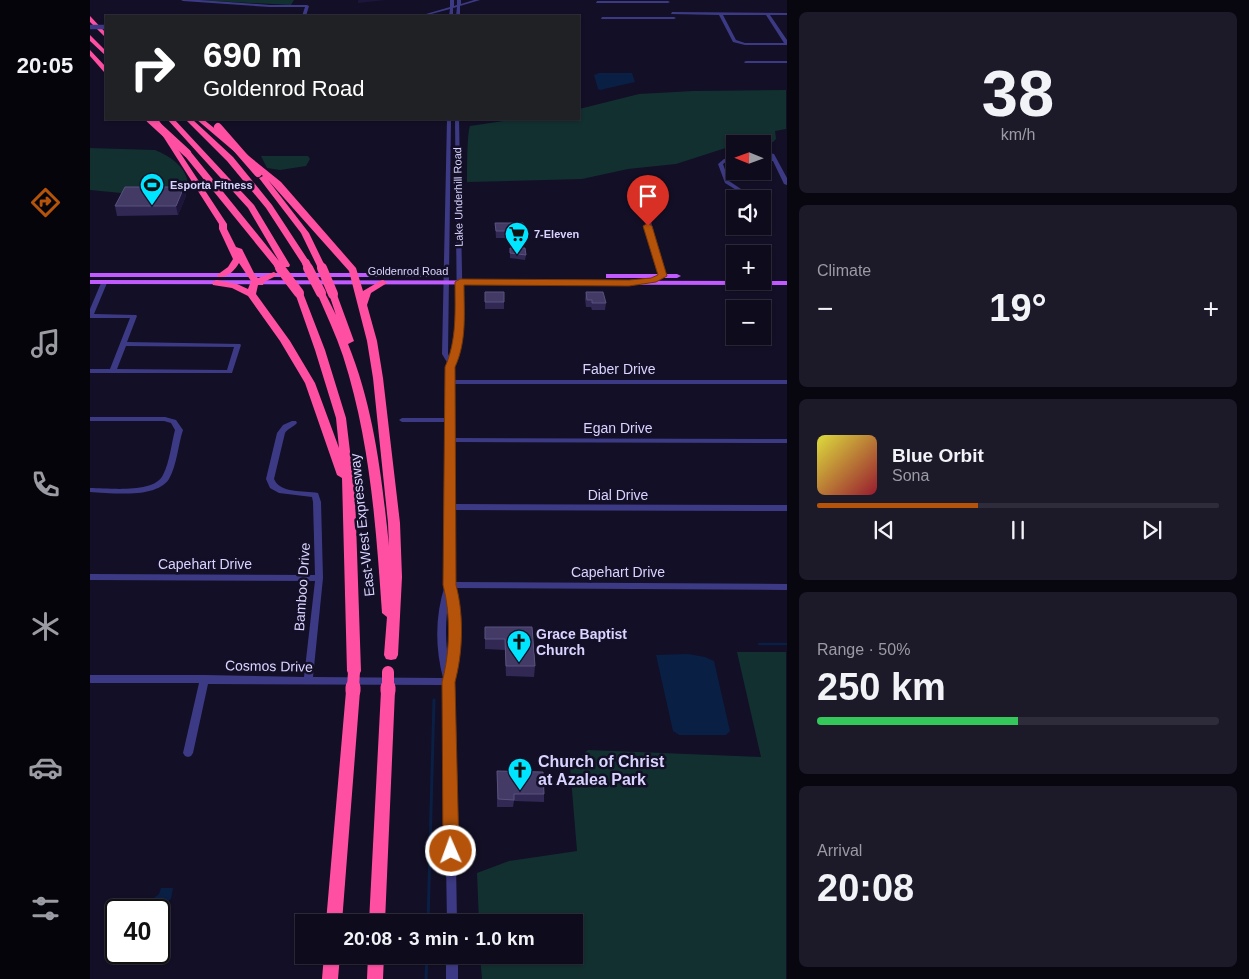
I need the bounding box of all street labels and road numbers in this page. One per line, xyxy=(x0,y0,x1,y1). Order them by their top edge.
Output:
street label: Lake Underhill Road xyxy=(451,147,465,247)
street label: Goldenrod Road xyxy=(368,265,448,277)
street label: Faber Drive xyxy=(582,361,656,377)
street label: Egan Drive xyxy=(583,420,653,436)
street label: East-West Expressway xyxy=(347,453,377,597)
street label: Dial Drive xyxy=(588,487,649,503)
street label: Bamboo Drive xyxy=(291,542,313,632)
street label: Capehart Drive xyxy=(158,556,252,572)
street label: Capehart Drive xyxy=(571,564,665,580)
street label: Cosmos Drive xyxy=(225,657,313,675)

